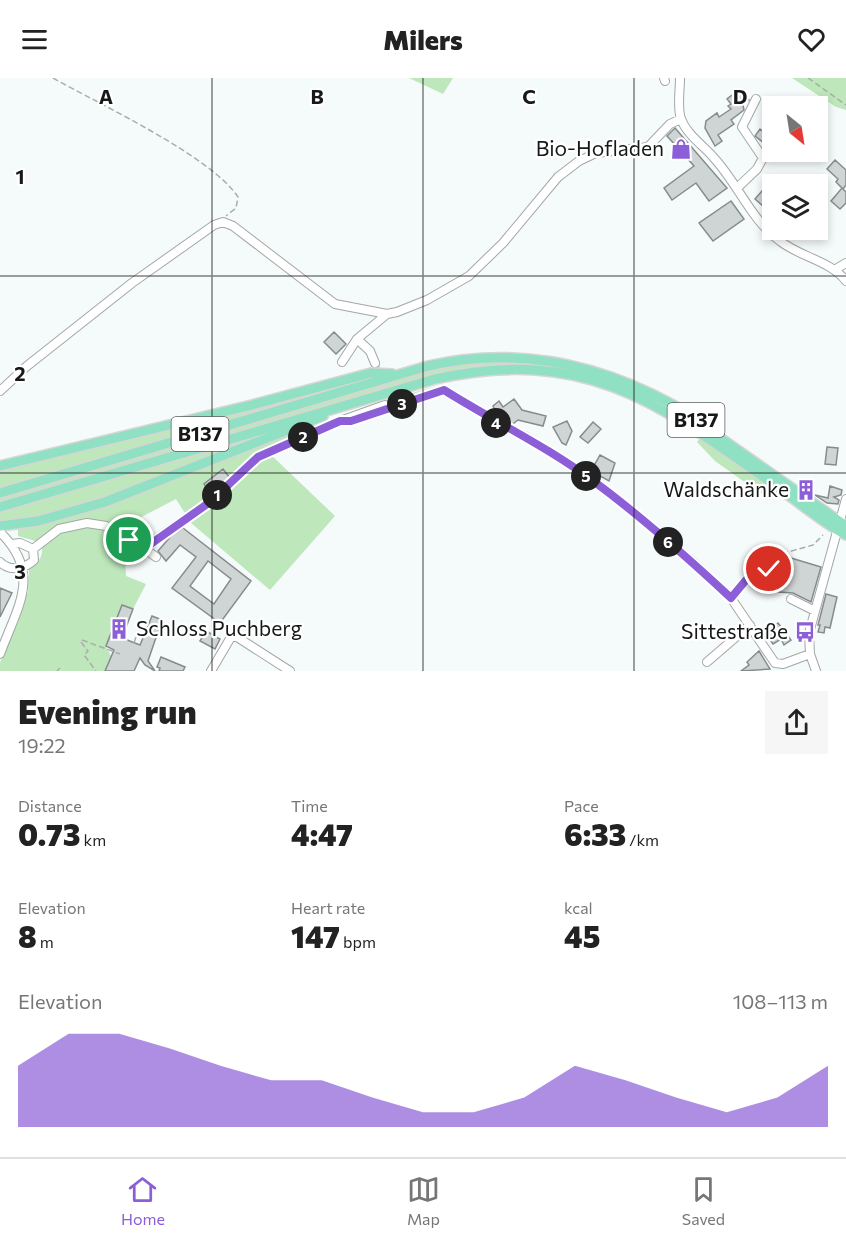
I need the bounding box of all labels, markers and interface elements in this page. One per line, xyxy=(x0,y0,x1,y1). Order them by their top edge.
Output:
icon: menu xyxy=(18,23,51,56)
text: Milers xyxy=(383,23,463,56)
icon: heart xyxy=(795,23,828,56)
text: A xyxy=(99,84,113,108)
text: B xyxy=(310,84,324,108)
text: C xyxy=(522,84,536,108)
text: D xyxy=(733,84,747,108)
north arrow xyxy=(762,96,828,162)
map controls xyxy=(762,96,828,240)
place label: Bio-Hofladen xyxy=(536,135,664,160)
shop icon: Bio-Hofladen xyxy=(669,137,693,161)
text: 1 xyxy=(15,164,25,188)
button: layers xyxy=(762,174,828,240)
text: 2 xyxy=(14,361,26,385)
pin: 3 xyxy=(387,389,417,419)
text: 3 xyxy=(397,394,407,413)
road number: B137 xyxy=(668,403,724,437)
pin: 4 xyxy=(481,408,511,438)
text: 4 xyxy=(491,413,501,432)
road number: B137 xyxy=(172,417,228,451)
pin: 2 xyxy=(288,422,318,452)
text: 2 xyxy=(298,427,308,446)
pin: 5 xyxy=(571,461,601,491)
text: 5 xyxy=(581,466,591,485)
place label: Waldschänke xyxy=(663,476,789,501)
building icon: Waldschänke xyxy=(794,478,818,502)
pin: 1 xyxy=(202,480,232,510)
text: 1 xyxy=(213,485,221,504)
pin xyxy=(103,514,154,565)
icon: arrive xyxy=(112,523,145,556)
pin: 6 xyxy=(653,527,683,557)
text: 6 xyxy=(663,532,673,551)
pin xyxy=(743,543,794,594)
icon: check xyxy=(752,552,785,585)
text: 3 xyxy=(14,559,26,583)
place label: Schloss Puchberg xyxy=(136,615,302,640)
building icon: Schloss Puchberg xyxy=(107,617,131,641)
place label: Sittestraße xyxy=(681,618,788,643)
bus stop icon: Sittestraße xyxy=(793,620,817,644)
text: Evening run xyxy=(18,690,197,731)
button: share xyxy=(765,691,828,754)
text: 19:22 xyxy=(18,733,66,757)
text: Distance xyxy=(18,796,82,815)
text: Time xyxy=(291,796,328,815)
text: Pace xyxy=(564,796,599,815)
text: 0.73 xyxy=(18,815,80,852)
text: 4:47 xyxy=(291,815,353,852)
text: 6:33 xyxy=(564,815,626,852)
text: km xyxy=(80,830,106,849)
text: /km xyxy=(626,830,659,849)
text: Elevation xyxy=(18,898,86,917)
text: Heart rate xyxy=(291,898,365,917)
text: kcal xyxy=(564,898,593,917)
text: 8 xyxy=(18,917,37,954)
text: 147 xyxy=(291,917,340,954)
text: 45 xyxy=(564,917,600,954)
text: m xyxy=(37,932,54,951)
text: bpm xyxy=(340,932,376,951)
text: Elevation xyxy=(18,989,103,1013)
text: 108–113 m xyxy=(733,989,828,1013)
tab: Home xyxy=(121,1173,165,1228)
tab: Map xyxy=(407,1173,440,1228)
tab: Saved xyxy=(682,1173,725,1228)

